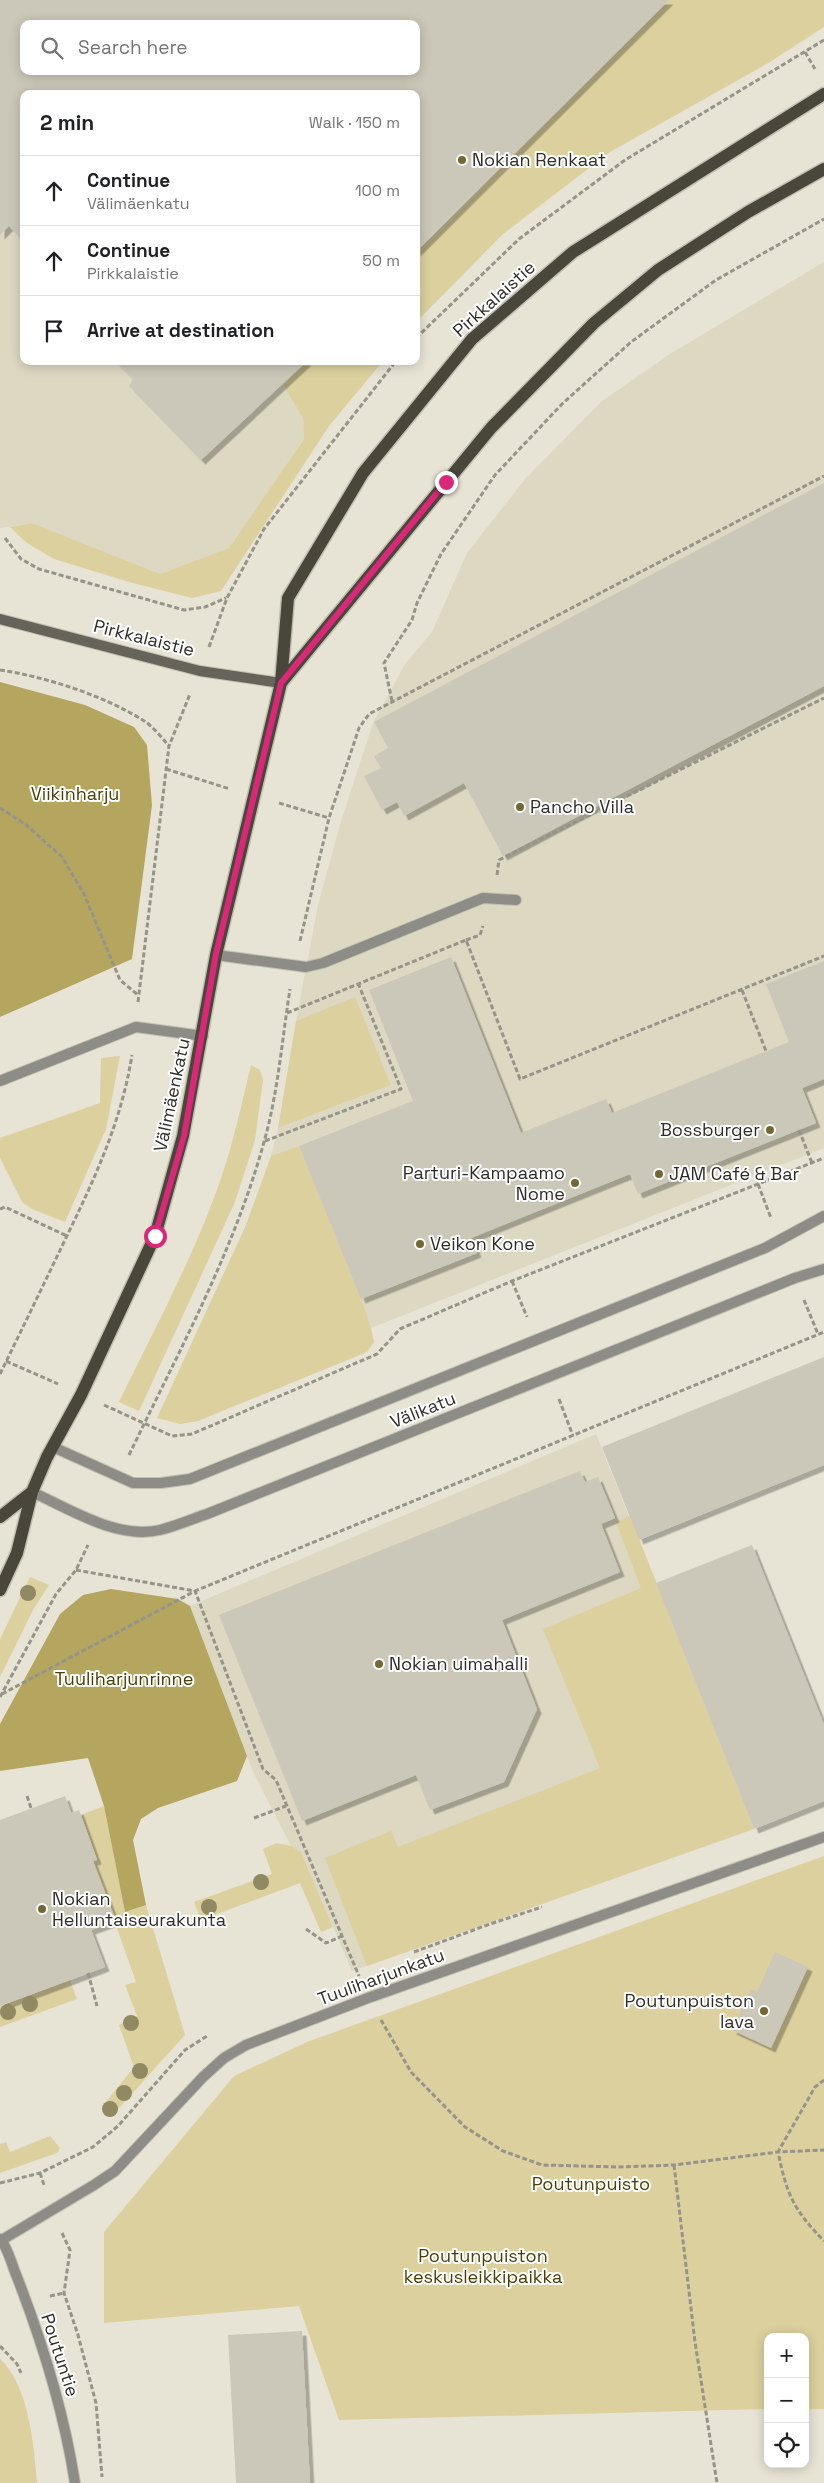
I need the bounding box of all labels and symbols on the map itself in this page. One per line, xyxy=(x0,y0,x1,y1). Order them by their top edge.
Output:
place label: Nokian Renkaat xyxy=(472,148,606,171)
marker: Nokian Renkaat xyxy=(456,154,468,166)
street label: Pirkkalaistie xyxy=(448,256,540,342)
route end xyxy=(435,471,458,494)
street label: Pirkkalaistie xyxy=(91,614,197,661)
park label: Viikinharju xyxy=(31,782,119,805)
place label: Pancho Villa xyxy=(530,795,634,818)
marker: Pancho Villa xyxy=(514,801,526,813)
street label: Välimäenkatu xyxy=(148,1036,195,1154)
place label: Bossburger xyxy=(660,1118,760,1141)
marker: Bossburger xyxy=(764,1124,776,1136)
place label: Parturi-Kampaamo Nome xyxy=(403,1161,565,1205)
place label: JAM Café & Bar xyxy=(669,1162,800,1185)
marker: JAM Café & Bar xyxy=(653,1168,665,1180)
marker: Parturi-Kampaamo Nome xyxy=(569,1177,581,1189)
route start xyxy=(144,1225,167,1248)
place label: Veikon Kone xyxy=(430,1232,535,1255)
marker: Veikon Kone xyxy=(414,1238,426,1250)
street label: Välikatu xyxy=(387,1386,459,1433)
place label: Nokian uimahalli xyxy=(389,1652,528,1675)
marker: Nokian uimahalli xyxy=(373,1658,385,1670)
park label: Tuuliharjunrinne xyxy=(55,1667,193,1690)
place label: Nokian Helluntaiseurakunta xyxy=(52,1887,226,1931)
marker: Nokian Helluntaiseurakunta xyxy=(36,1903,48,1915)
street label: Tuuliharjunkatu xyxy=(314,1943,447,2010)
place label: Poutunpuiston lava xyxy=(625,1989,754,2033)
marker: Poutunpuiston lava xyxy=(758,2005,770,2017)
park label: Poutunpuisto xyxy=(532,2172,650,2195)
park label: Poutunpuiston keskusleikkipaikka xyxy=(404,2244,562,2288)
street label: Poutuntie xyxy=(36,2310,85,2399)

